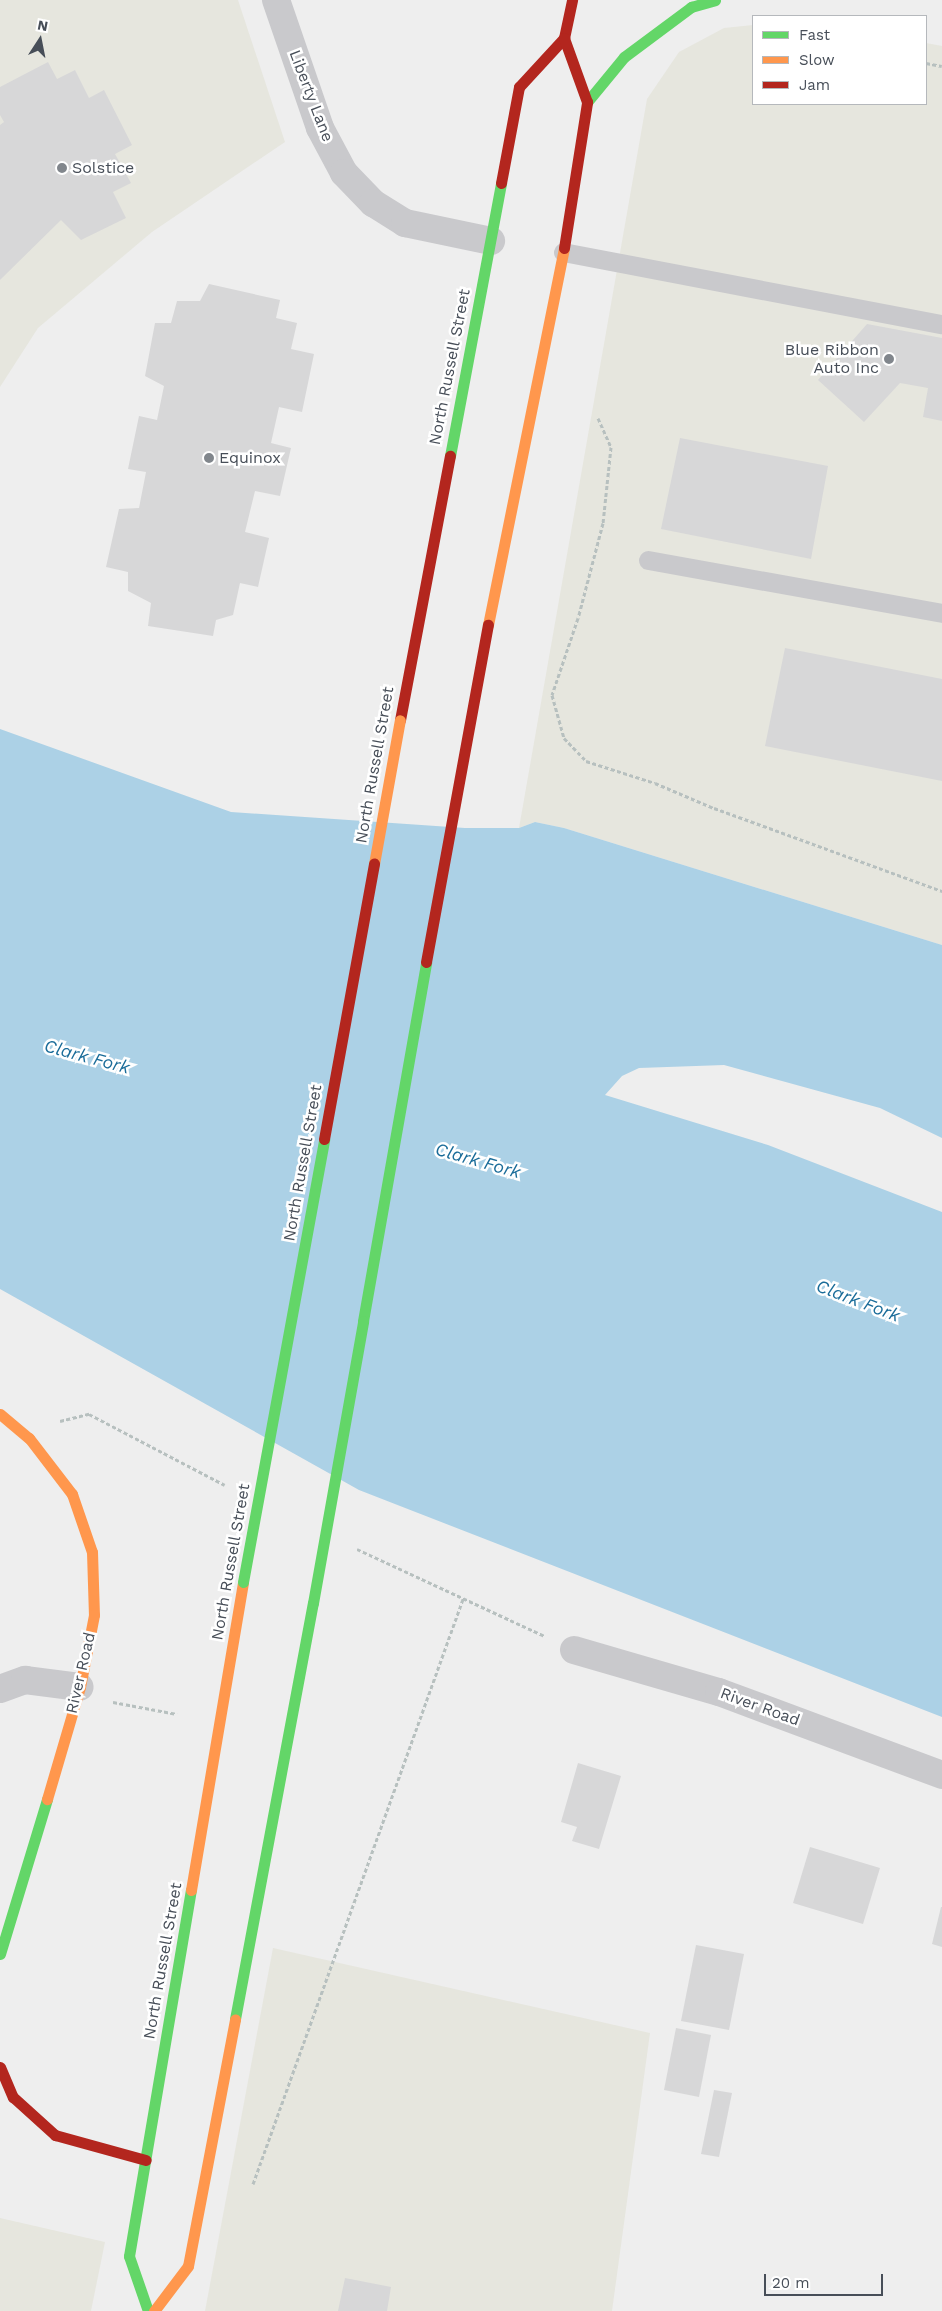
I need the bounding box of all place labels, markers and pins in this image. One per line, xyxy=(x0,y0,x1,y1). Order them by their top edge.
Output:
place label: Solstice xyxy=(72,158,134,178)
marker: Solstice xyxy=(56,162,68,174)
place label: Blue Ribbon Auto Inc xyxy=(785,340,879,378)
marker: Blue Ribbon Auto Inc xyxy=(883,353,895,365)
place label: Equinox xyxy=(219,448,281,468)
marker: Equinox xyxy=(203,452,215,464)

